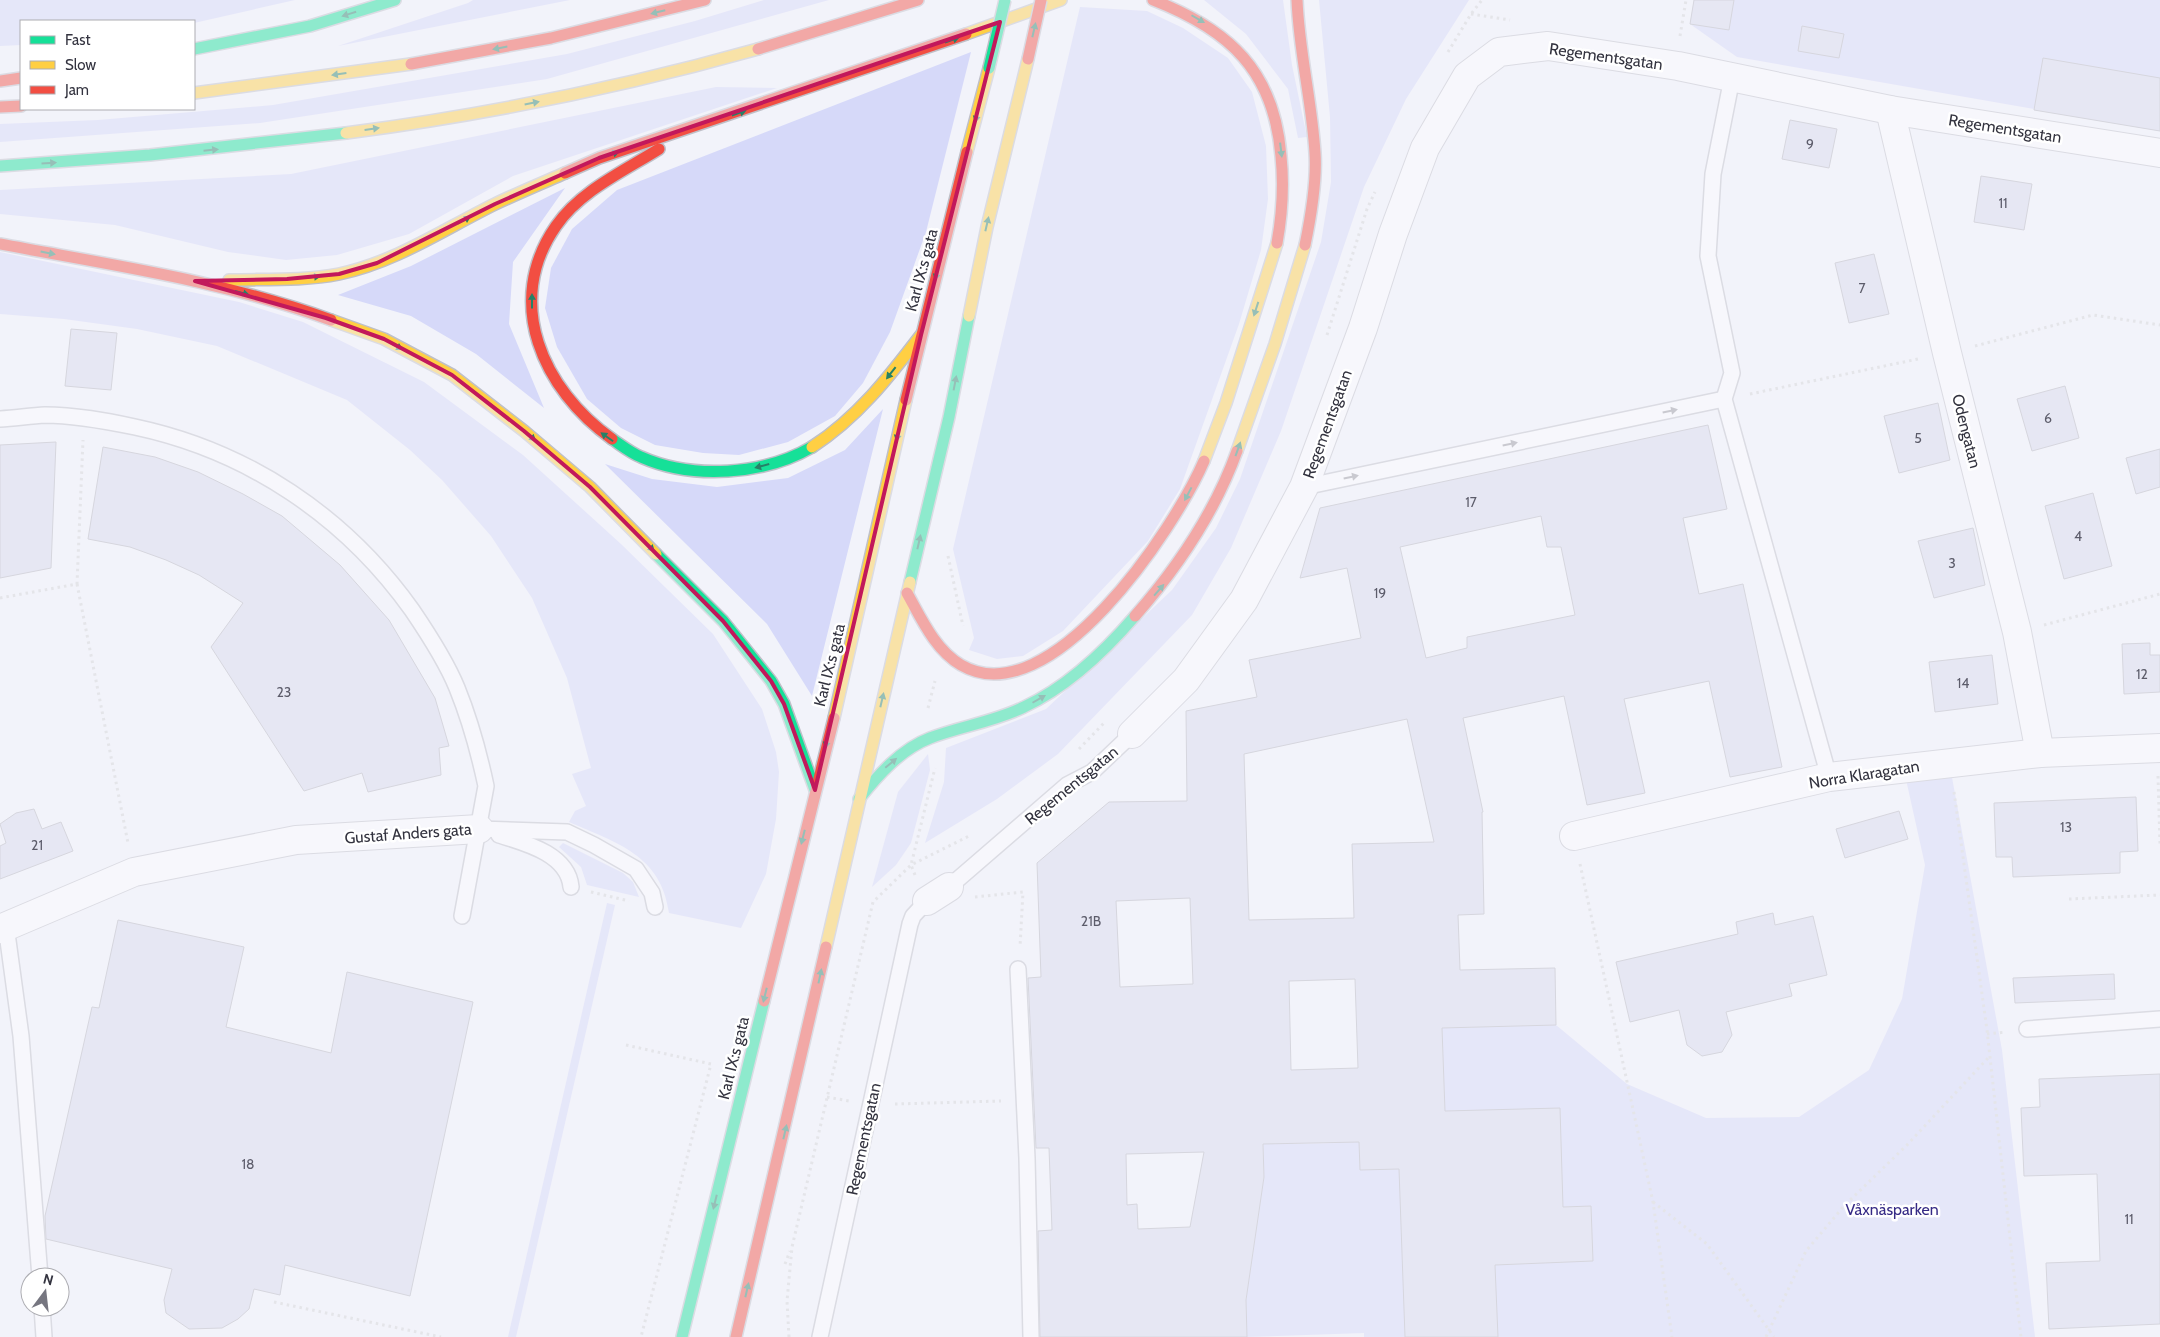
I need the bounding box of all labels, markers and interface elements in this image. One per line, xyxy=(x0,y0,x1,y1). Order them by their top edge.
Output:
one-way arrow xyxy=(651,8,666,16)
one-way arrow xyxy=(341,11,356,18)
one-way arrow xyxy=(1191,15,1204,24)
legend xyxy=(20,20,195,110)
one-way arrow xyxy=(1030,22,1038,37)
text: Fast xyxy=(65,31,90,49)
one-way arrow xyxy=(945,36,960,44)
street label: Regementsgatan xyxy=(1548,39,1664,74)
one-way arrow xyxy=(492,44,507,52)
text: Slow xyxy=(65,56,96,74)
one-way arrow xyxy=(331,70,347,78)
text: Jam xyxy=(64,81,89,99)
one-way arrow xyxy=(524,98,540,106)
one-way arrow xyxy=(973,108,981,123)
one-way arrow xyxy=(732,109,747,117)
street label: Regementsgatan xyxy=(1947,110,2063,147)
one-way arrow xyxy=(364,125,380,133)
house number: 9 xyxy=(1806,135,1814,153)
one-way arrow xyxy=(1277,143,1285,159)
one-way arrow xyxy=(203,146,219,154)
one-way arrow xyxy=(605,149,620,157)
one-way arrow xyxy=(41,159,57,167)
house number: 11 xyxy=(1998,194,2008,212)
one-way arrow xyxy=(457,216,472,224)
one-way arrow xyxy=(983,217,991,232)
street label: Karl IX:s gata xyxy=(901,226,942,314)
one-way arrow xyxy=(40,249,55,257)
one-way arrow xyxy=(933,265,941,280)
one-way arrow xyxy=(306,273,322,281)
house number: 7 xyxy=(1858,279,1866,297)
one-way arrow xyxy=(234,289,250,297)
one-way arrow xyxy=(528,292,536,308)
one-way arrow xyxy=(1252,302,1260,317)
one-way arrow xyxy=(389,341,402,350)
one-way arrow xyxy=(885,366,896,379)
street label: Regementsgatan xyxy=(1299,367,1356,481)
one-way arrow xyxy=(952,375,960,391)
street label: Odengatan xyxy=(1948,392,1985,470)
one-way arrow xyxy=(1662,406,1678,414)
house number: 6 xyxy=(2044,409,2052,427)
one-way arrow xyxy=(894,426,902,442)
house number: 5 xyxy=(1914,429,1922,447)
one-way arrow xyxy=(523,430,535,442)
one-way arrow xyxy=(600,432,614,442)
one-way arrow xyxy=(1503,440,1518,448)
one-way arrow xyxy=(1235,441,1242,456)
one-way arrow xyxy=(754,462,769,470)
one-way arrow xyxy=(1344,473,1359,481)
one-way arrow xyxy=(1184,487,1192,501)
house number: 17 xyxy=(1465,493,1477,511)
house number: 4 xyxy=(2074,527,2082,545)
one-way arrow xyxy=(915,534,923,549)
one-way arrow xyxy=(643,540,655,552)
house number: 3 xyxy=(1948,554,1956,572)
one-way arrow xyxy=(1153,583,1164,596)
house number: 19 xyxy=(1374,584,1386,602)
street label: Karl IX:s gata xyxy=(810,621,849,709)
house number: 12 xyxy=(2136,665,2148,683)
house number: 14 xyxy=(1957,674,1969,692)
house number: 23 xyxy=(277,683,291,701)
one-way arrow xyxy=(878,693,886,708)
one-way arrow xyxy=(1033,694,1046,703)
one-way arrow xyxy=(823,734,831,749)
street label: Regementsgatan xyxy=(1021,742,1122,829)
street label: Norra Klaragatan xyxy=(1807,756,1921,793)
one-way arrow xyxy=(885,757,898,768)
house number: 13 xyxy=(2060,818,2072,836)
street label: Gustaf Anders gata xyxy=(344,820,472,847)
one-way arrow xyxy=(799,830,807,845)
house number: 21 xyxy=(31,836,43,854)
house number: 21B xyxy=(1081,912,1101,930)
one-way arrow xyxy=(816,969,824,984)
one-way arrow xyxy=(761,988,769,1003)
street label: Karl IX:s gata xyxy=(714,1014,753,1102)
street label: Regementsgatan xyxy=(842,1081,885,1197)
one-way arrow xyxy=(781,1124,789,1139)
house number: 18 xyxy=(241,1155,255,1173)
one-way arrow xyxy=(711,1194,719,1209)
park label: Våxnäsparken xyxy=(1845,1200,1939,1219)
house number: 11 xyxy=(2124,1210,2134,1228)
north arrow xyxy=(20,1267,70,1317)
text: N xyxy=(41,1269,55,1289)
one-way arrow xyxy=(743,1282,751,1297)

